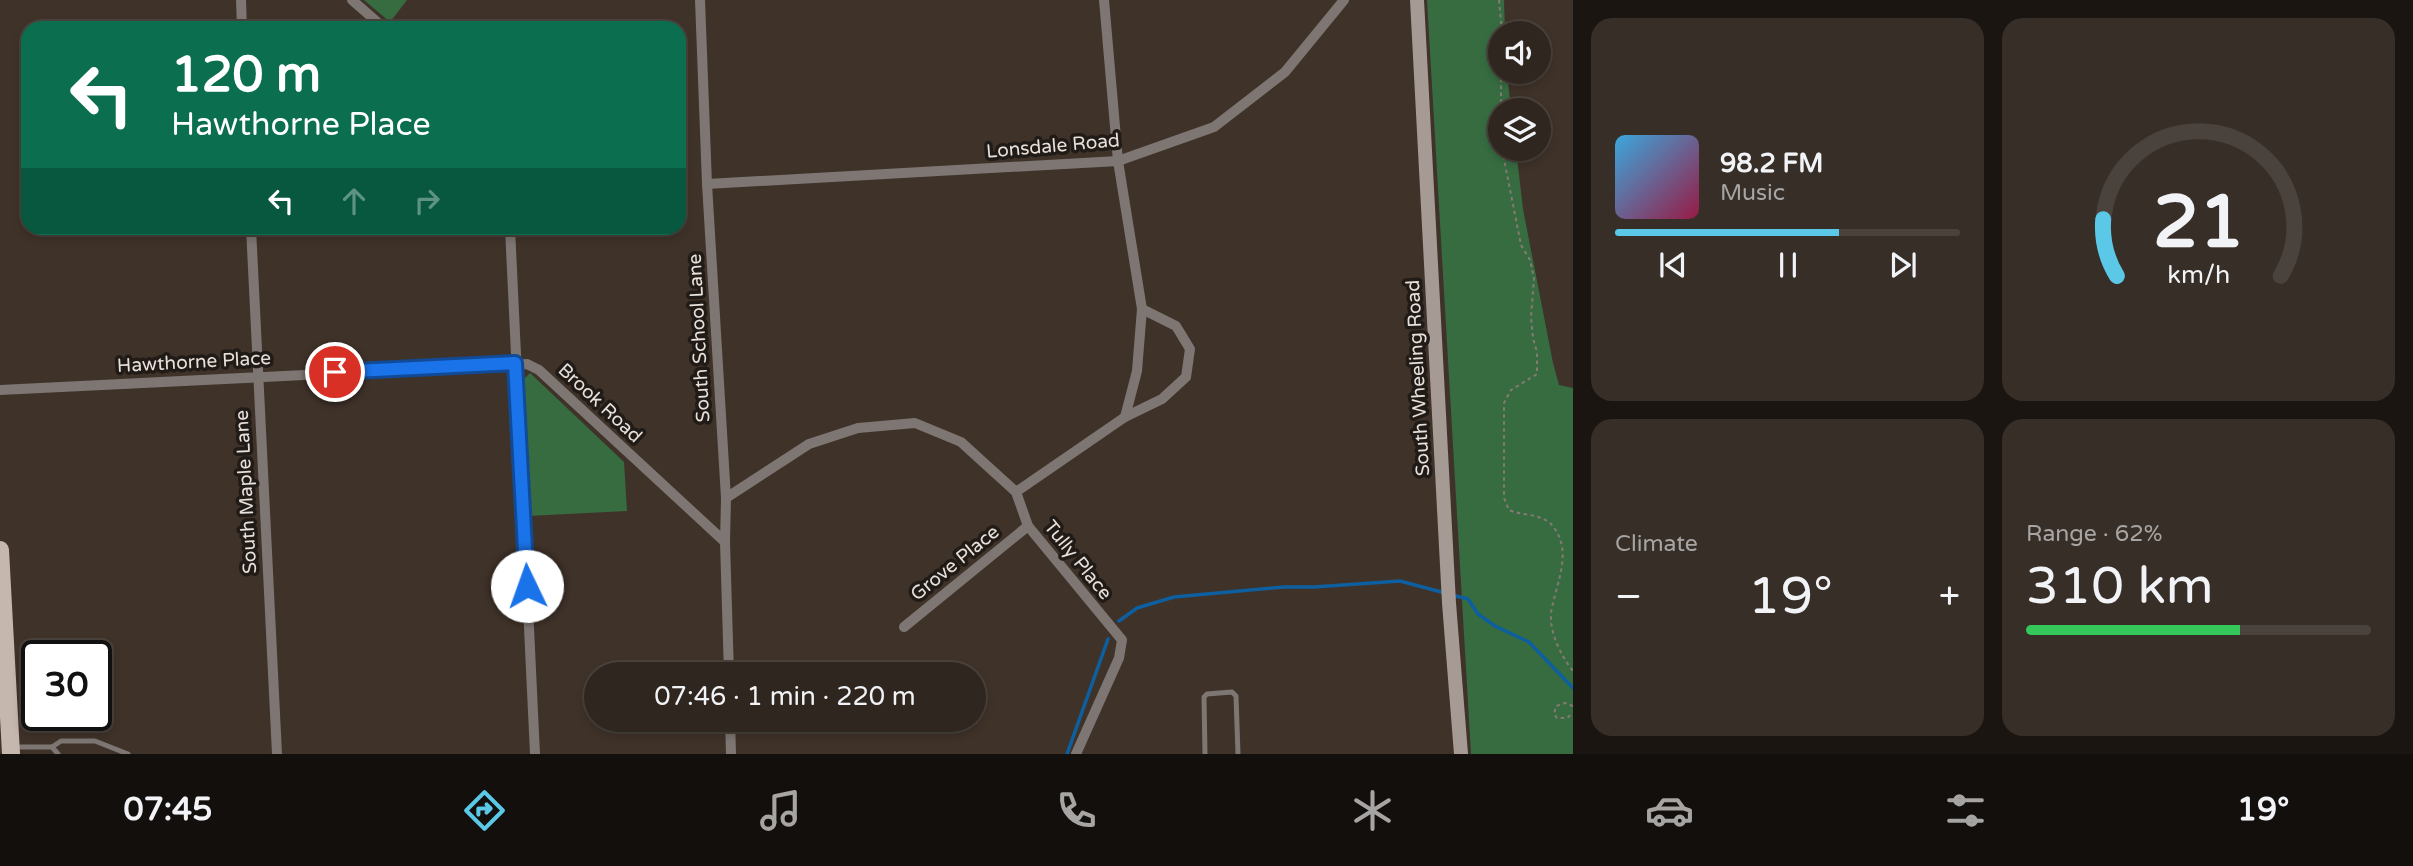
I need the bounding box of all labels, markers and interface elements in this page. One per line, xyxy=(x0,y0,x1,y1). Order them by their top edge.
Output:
map controls xyxy=(1488,21,1551,161)
button: sound xyxy=(1488,21,1551,84)
text: 120 m xyxy=(171,46,321,105)
icon: left xyxy=(56,49,147,140)
button: layers xyxy=(1488,98,1551,161)
text: Hawthorne Place xyxy=(171,106,431,144)
street label: Lonsdale Road xyxy=(985,129,1121,163)
text: 98.2 FM xyxy=(1720,148,1823,179)
text: Music xyxy=(1720,179,1785,207)
text: 21 xyxy=(2153,179,2244,267)
icon: left xyxy=(262,182,300,220)
icon: ahead xyxy=(335,182,373,220)
icon: right xyxy=(408,182,446,220)
icon: previous xyxy=(1654,246,1692,284)
icon: pause xyxy=(1769,246,1807,284)
icon: next xyxy=(1884,246,1922,284)
street label: South School Lane xyxy=(684,253,714,423)
text: km/h xyxy=(2167,260,2230,290)
street label: South Wheeling Road xyxy=(1402,279,1434,477)
pin xyxy=(305,342,365,402)
street label: Hawthorne Place xyxy=(116,347,272,377)
icon: arrive xyxy=(316,353,354,391)
street label: Brook Road xyxy=(554,359,646,447)
street label: South Maple Lane xyxy=(231,410,261,574)
street label: Tully Place xyxy=(1039,516,1117,604)
text: Range · 62% xyxy=(2026,520,2162,548)
street label: Grove Place xyxy=(906,521,1004,605)
text: Climate xyxy=(1615,530,1698,558)
position arrow xyxy=(490,549,564,623)
text: 310 km xyxy=(2026,555,2214,618)
text: 19° xyxy=(1748,565,1833,628)
text: − xyxy=(1615,574,1642,620)
text: + xyxy=(1939,574,1960,620)
speed limit sign: 30 xyxy=(21,640,112,731)
text: 07:46 · 1 min · 220 m xyxy=(654,681,916,712)
icon: directions xyxy=(460,786,509,835)
icon: music xyxy=(756,786,805,835)
icon: phone xyxy=(1052,786,1101,835)
icon: climate xyxy=(1348,786,1397,835)
icon: car xyxy=(1645,786,1694,835)
icon: filters xyxy=(1941,786,1990,835)
text: 07:45 xyxy=(124,791,212,829)
text: 19° xyxy=(2237,791,2289,829)

